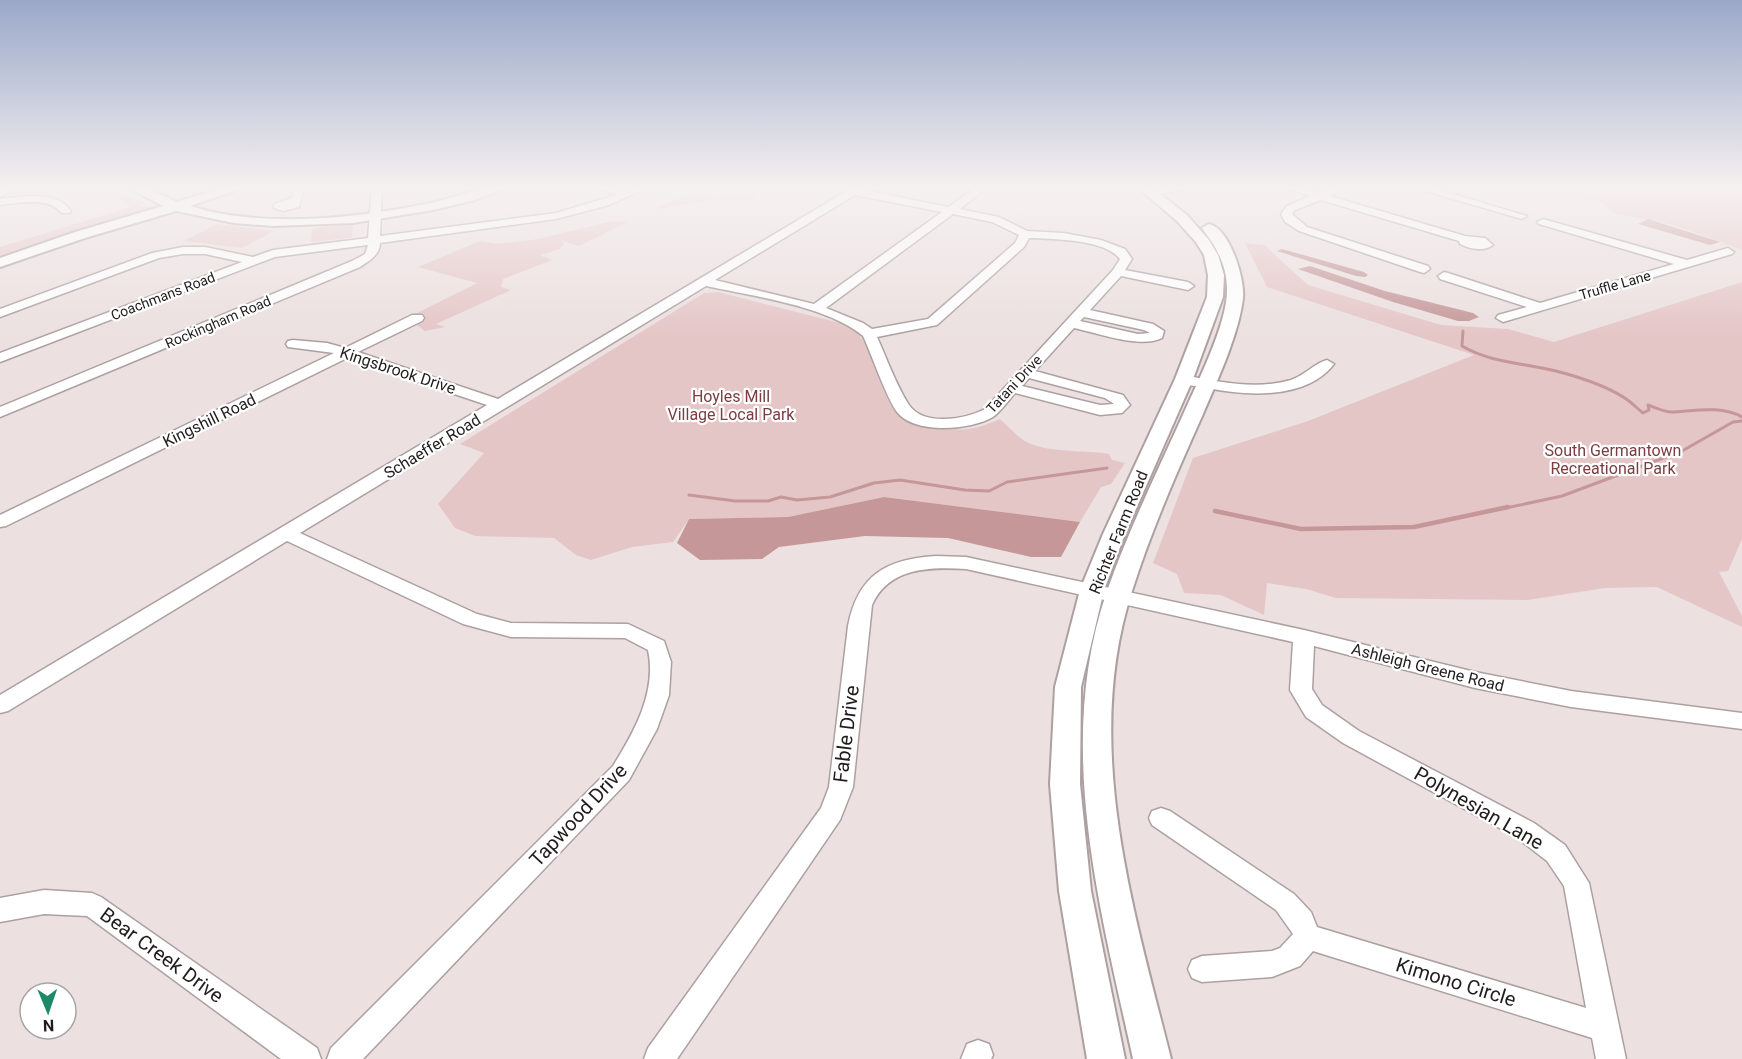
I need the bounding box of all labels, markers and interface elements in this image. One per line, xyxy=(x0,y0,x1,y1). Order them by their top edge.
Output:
street label: Truffle Lane xyxy=(1577,267,1653,303)
street label: Coachmans Road xyxy=(109,269,217,323)
street label: Rockingham Road xyxy=(163,293,273,351)
street label: Kingsbrook Drive xyxy=(338,343,458,398)
street label: Tatani Drive xyxy=(983,352,1045,416)
park label: Hoyles Mill Village Local Park xyxy=(668,387,795,424)
street label: Kingshill Road xyxy=(160,390,259,451)
street label: Schaeffer Road xyxy=(380,410,484,483)
park label: South Germantown Recreational Park xyxy=(1545,441,1681,478)
street label: Richter Farm Road xyxy=(1085,468,1152,597)
street label: Ashleigh Greene Road xyxy=(1350,639,1506,696)
street label: Fable Drive xyxy=(828,684,864,784)
street label: Tapwood Drive xyxy=(524,759,632,871)
street label: Polynesian Lane xyxy=(1410,761,1548,855)
street label: Bear Creek Drive xyxy=(96,902,228,1008)
street label: Kimono Circle xyxy=(1393,952,1519,1012)
north arrow xyxy=(18,981,78,1041)
text: N xyxy=(43,1016,54,1035)

